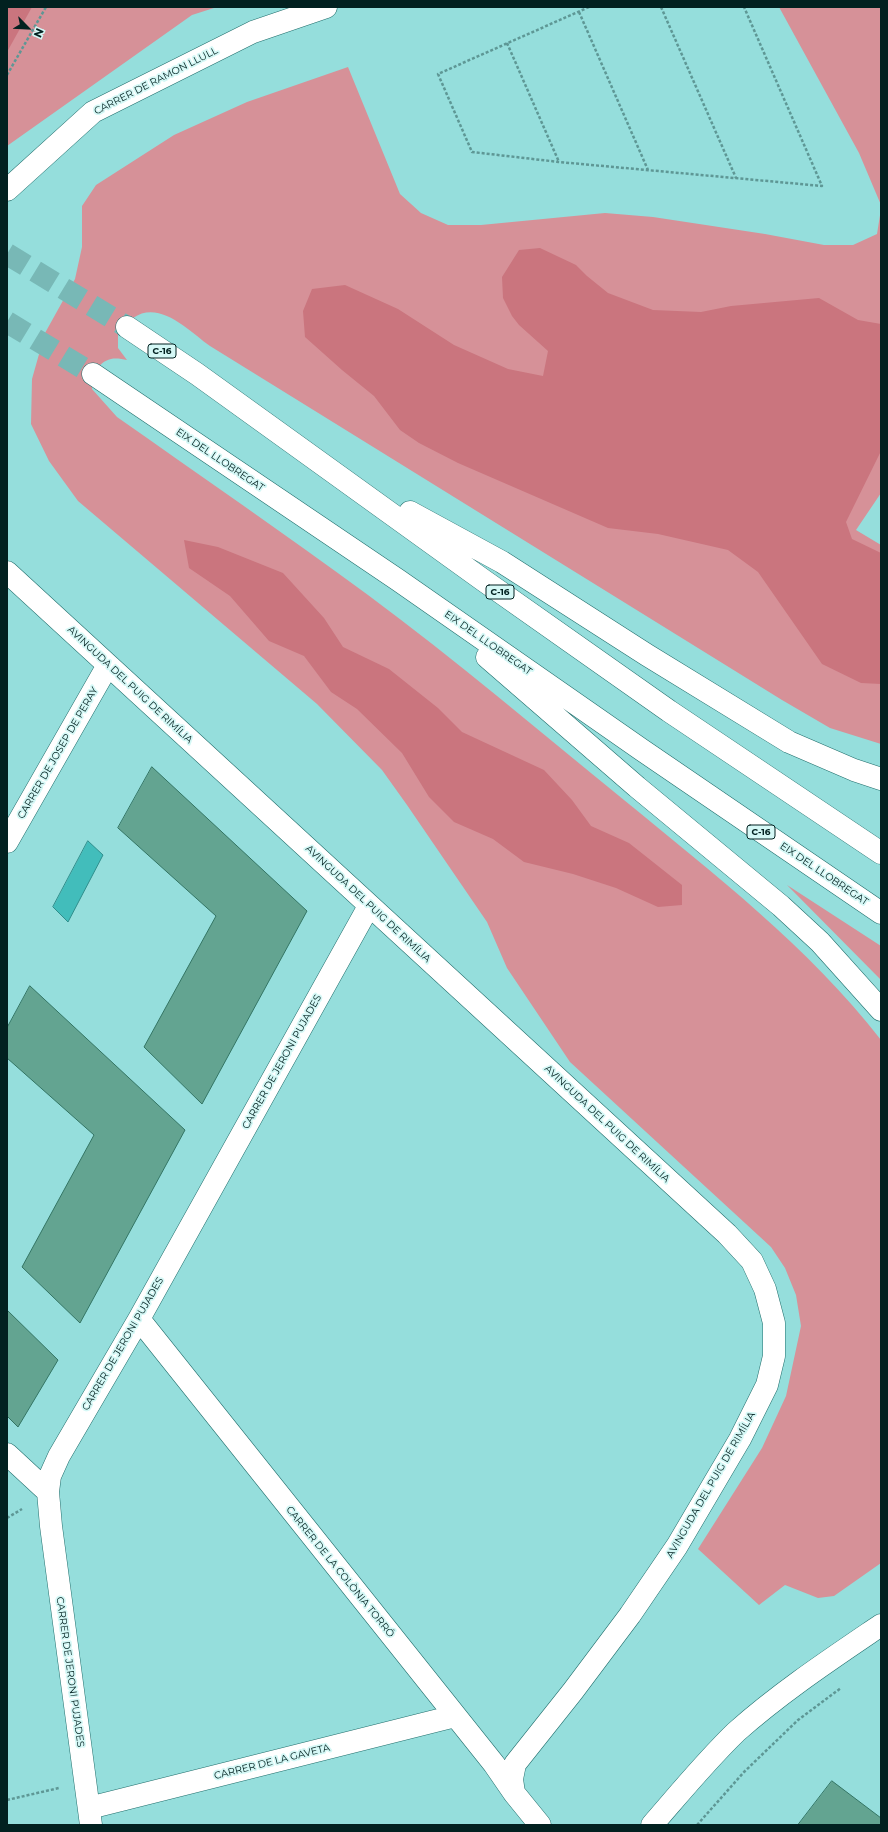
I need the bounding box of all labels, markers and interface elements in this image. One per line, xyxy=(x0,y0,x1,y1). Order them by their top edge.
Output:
north arrow xyxy=(8,8,48,48)
text: N xyxy=(31,26,47,40)
street label: CARRER DE RAMON LLULL xyxy=(92,45,220,117)
road number: C-16 xyxy=(148,344,176,358)
street label: EIX DEL LLOBREGAT xyxy=(174,426,266,494)
road number: C-16 xyxy=(486,585,514,599)
street label: EIX DEL LLOBREGAT xyxy=(442,608,534,678)
street label: AVINGUDA DEL PUIG DE RIMÍLIA xyxy=(65,624,195,746)
street label: CARRER DE JOSEP DE PERAY xyxy=(15,685,101,821)
road number: C-16 xyxy=(747,825,775,839)
street label: EIX DEL LLOBREGAT xyxy=(778,840,870,908)
street label: AVINGUDA DEL PUIG DE RIMÍLIA xyxy=(303,843,433,965)
street label: CARRER DE JERONI PUJADES xyxy=(240,993,324,1131)
street label: AVINGUDA DEL PUIG DE RIMÍLIA xyxy=(542,1063,672,1185)
street label: CARRER DE JERONI PUJADES xyxy=(80,1275,166,1413)
street label: AVINGUDA DEL PUIG DE RIMÍLIA xyxy=(664,1410,758,1560)
street label: CARRER DE LA COLÒNIA TORRÓ xyxy=(283,1504,397,1640)
street label: CARRER DE JERONI PUJADES xyxy=(53,1596,87,1748)
street label: CARRER DE LA GAVETA xyxy=(213,1742,331,1782)

